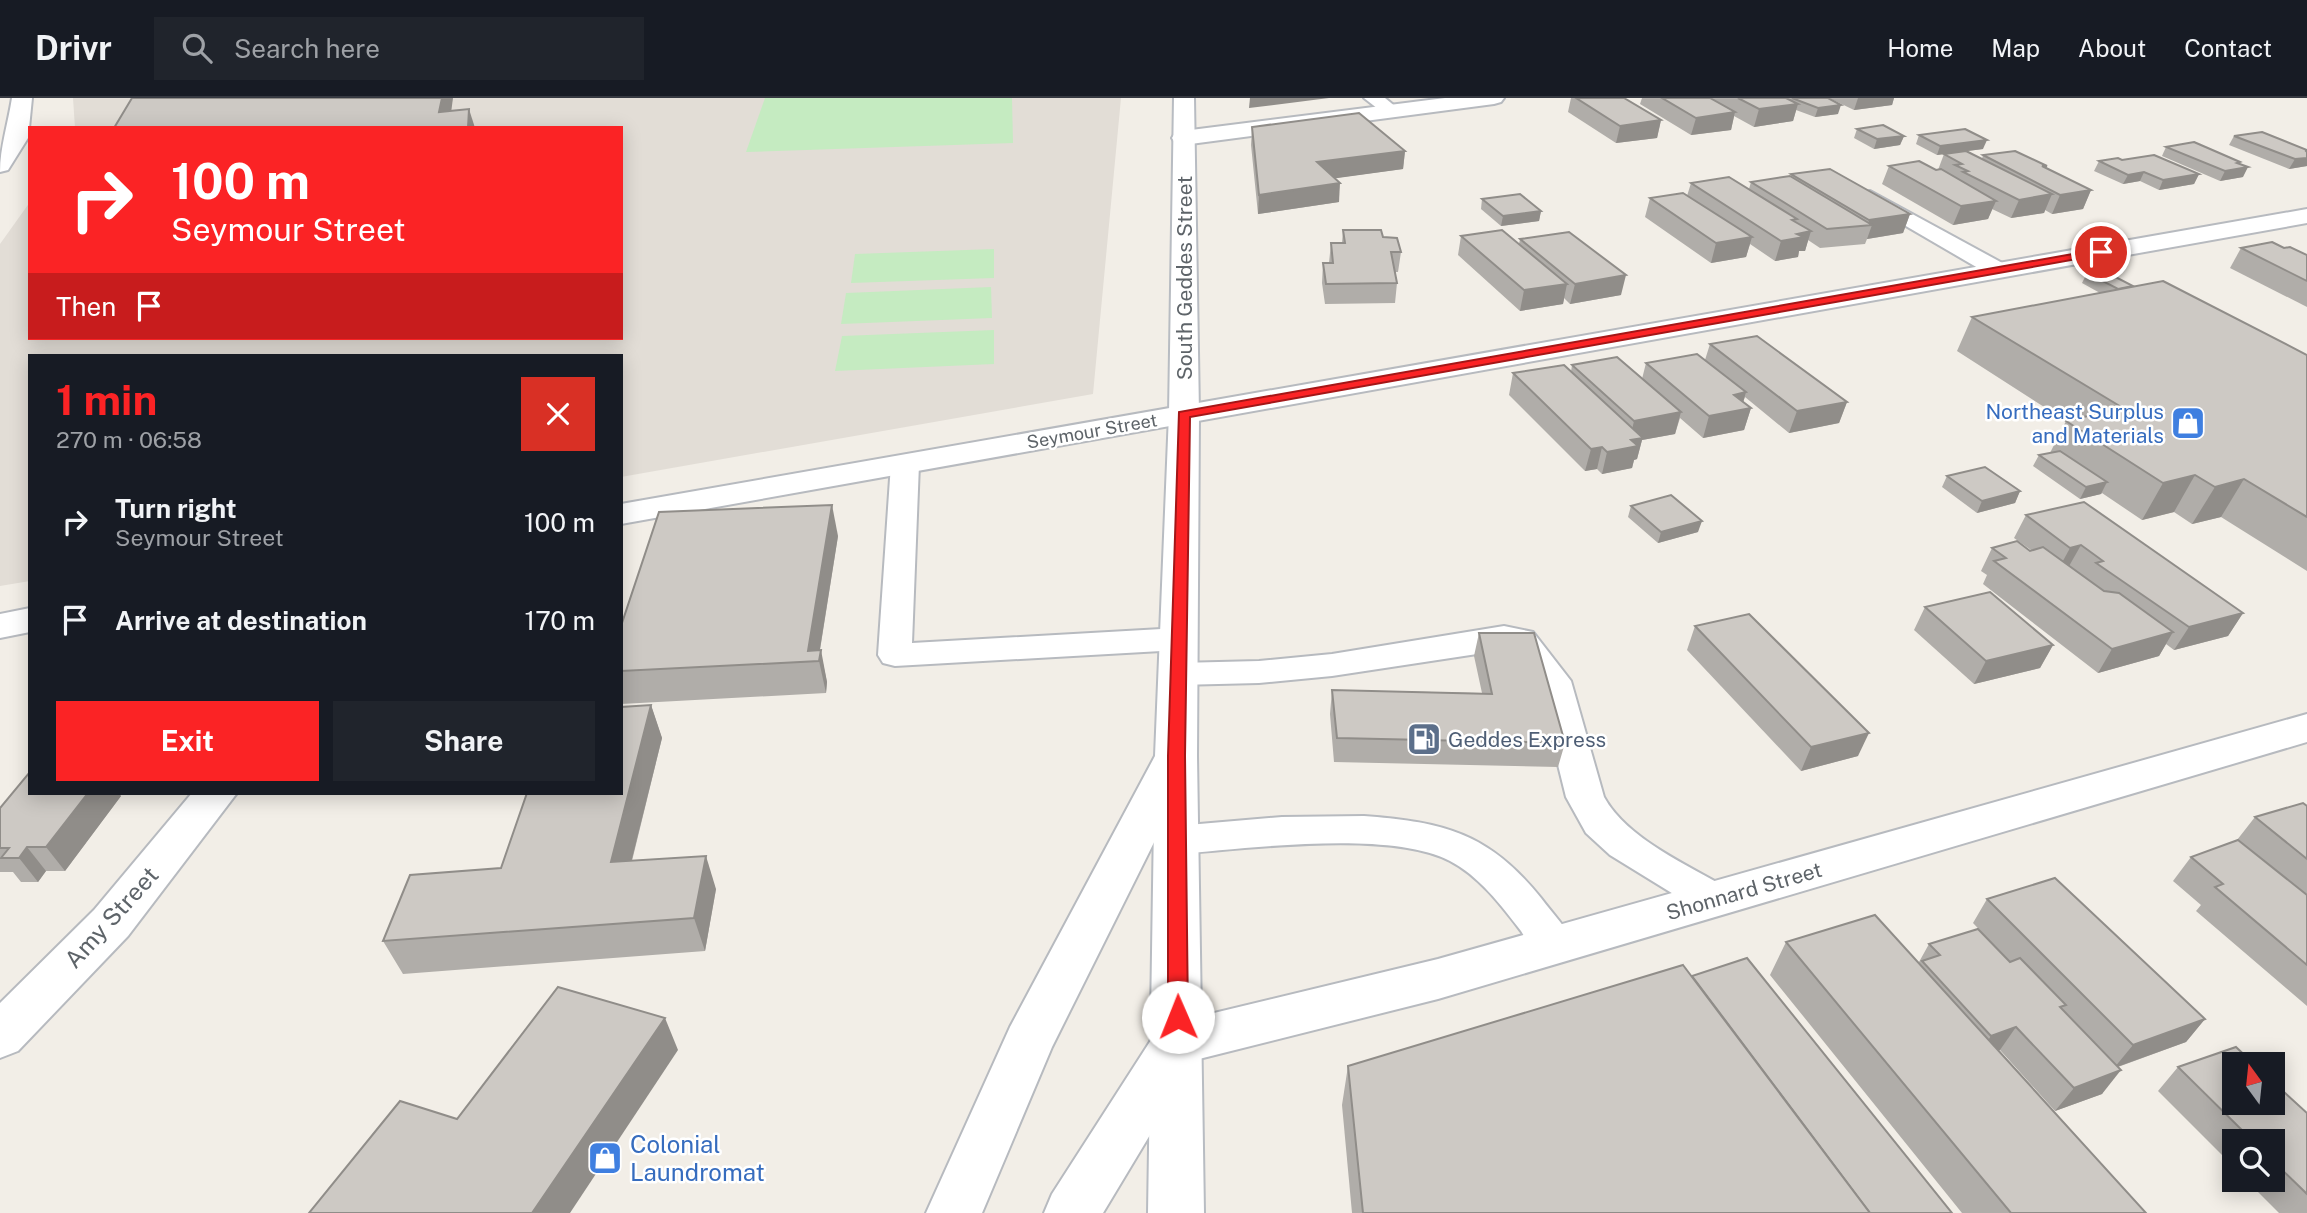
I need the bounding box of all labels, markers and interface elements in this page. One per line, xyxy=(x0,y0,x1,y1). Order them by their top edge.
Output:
search box xyxy=(154,17,644,80)
text: Drivr xyxy=(35,29,112,67)
icon: search xyxy=(178,29,216,67)
text: Search here xyxy=(234,33,380,64)
text: Home xyxy=(1887,34,1953,62)
text: Map xyxy=(1991,34,2040,62)
text: About xyxy=(2078,34,2146,62)
text: Contact xyxy=(2184,34,2272,62)
text: 100 m xyxy=(171,152,310,210)
icon: right xyxy=(56,154,147,245)
street label: South Geddes Street xyxy=(1172,176,1197,380)
text: Seymour Street xyxy=(171,211,406,248)
pin xyxy=(2071,222,2131,282)
icon: arrive xyxy=(2082,233,2120,271)
icon: arrive xyxy=(130,287,168,325)
text: Then xyxy=(56,291,116,322)
text: 1 min xyxy=(56,375,157,424)
button: close xyxy=(521,377,595,451)
place label: Northeast Surplus and Materials xyxy=(1985,399,2164,448)
shop icon: Northeast Surplus and Materials xyxy=(2169,404,2207,442)
street label: Seymour Street xyxy=(1025,409,1159,453)
text: 270 m · 06:58 xyxy=(56,426,202,453)
text: Turn right xyxy=(115,493,237,524)
icon: right xyxy=(56,503,94,541)
text: 100 m xyxy=(524,507,595,538)
text: Seymour Street xyxy=(115,524,284,551)
icon: arrive xyxy=(56,601,94,639)
text: Arrive at destination xyxy=(115,605,367,636)
text: 170 m xyxy=(525,605,595,636)
button: Exit xyxy=(56,701,319,781)
button: Share xyxy=(333,701,595,781)
fuel station icon: Geddes Express xyxy=(1405,720,1443,758)
place label: Geddes Express xyxy=(1448,727,1606,752)
street label: Shonnard Street xyxy=(1663,857,1825,925)
street label: Amy Street xyxy=(58,861,164,973)
position arrow xyxy=(1141,980,1215,1054)
north arrow xyxy=(2222,1052,2286,1115)
map controls xyxy=(2222,1052,2285,1192)
button: search xyxy=(2222,1129,2285,1192)
place label: Colonial Laundromat xyxy=(630,1130,765,1186)
shop icon: Colonial Laundromat xyxy=(586,1139,624,1177)

